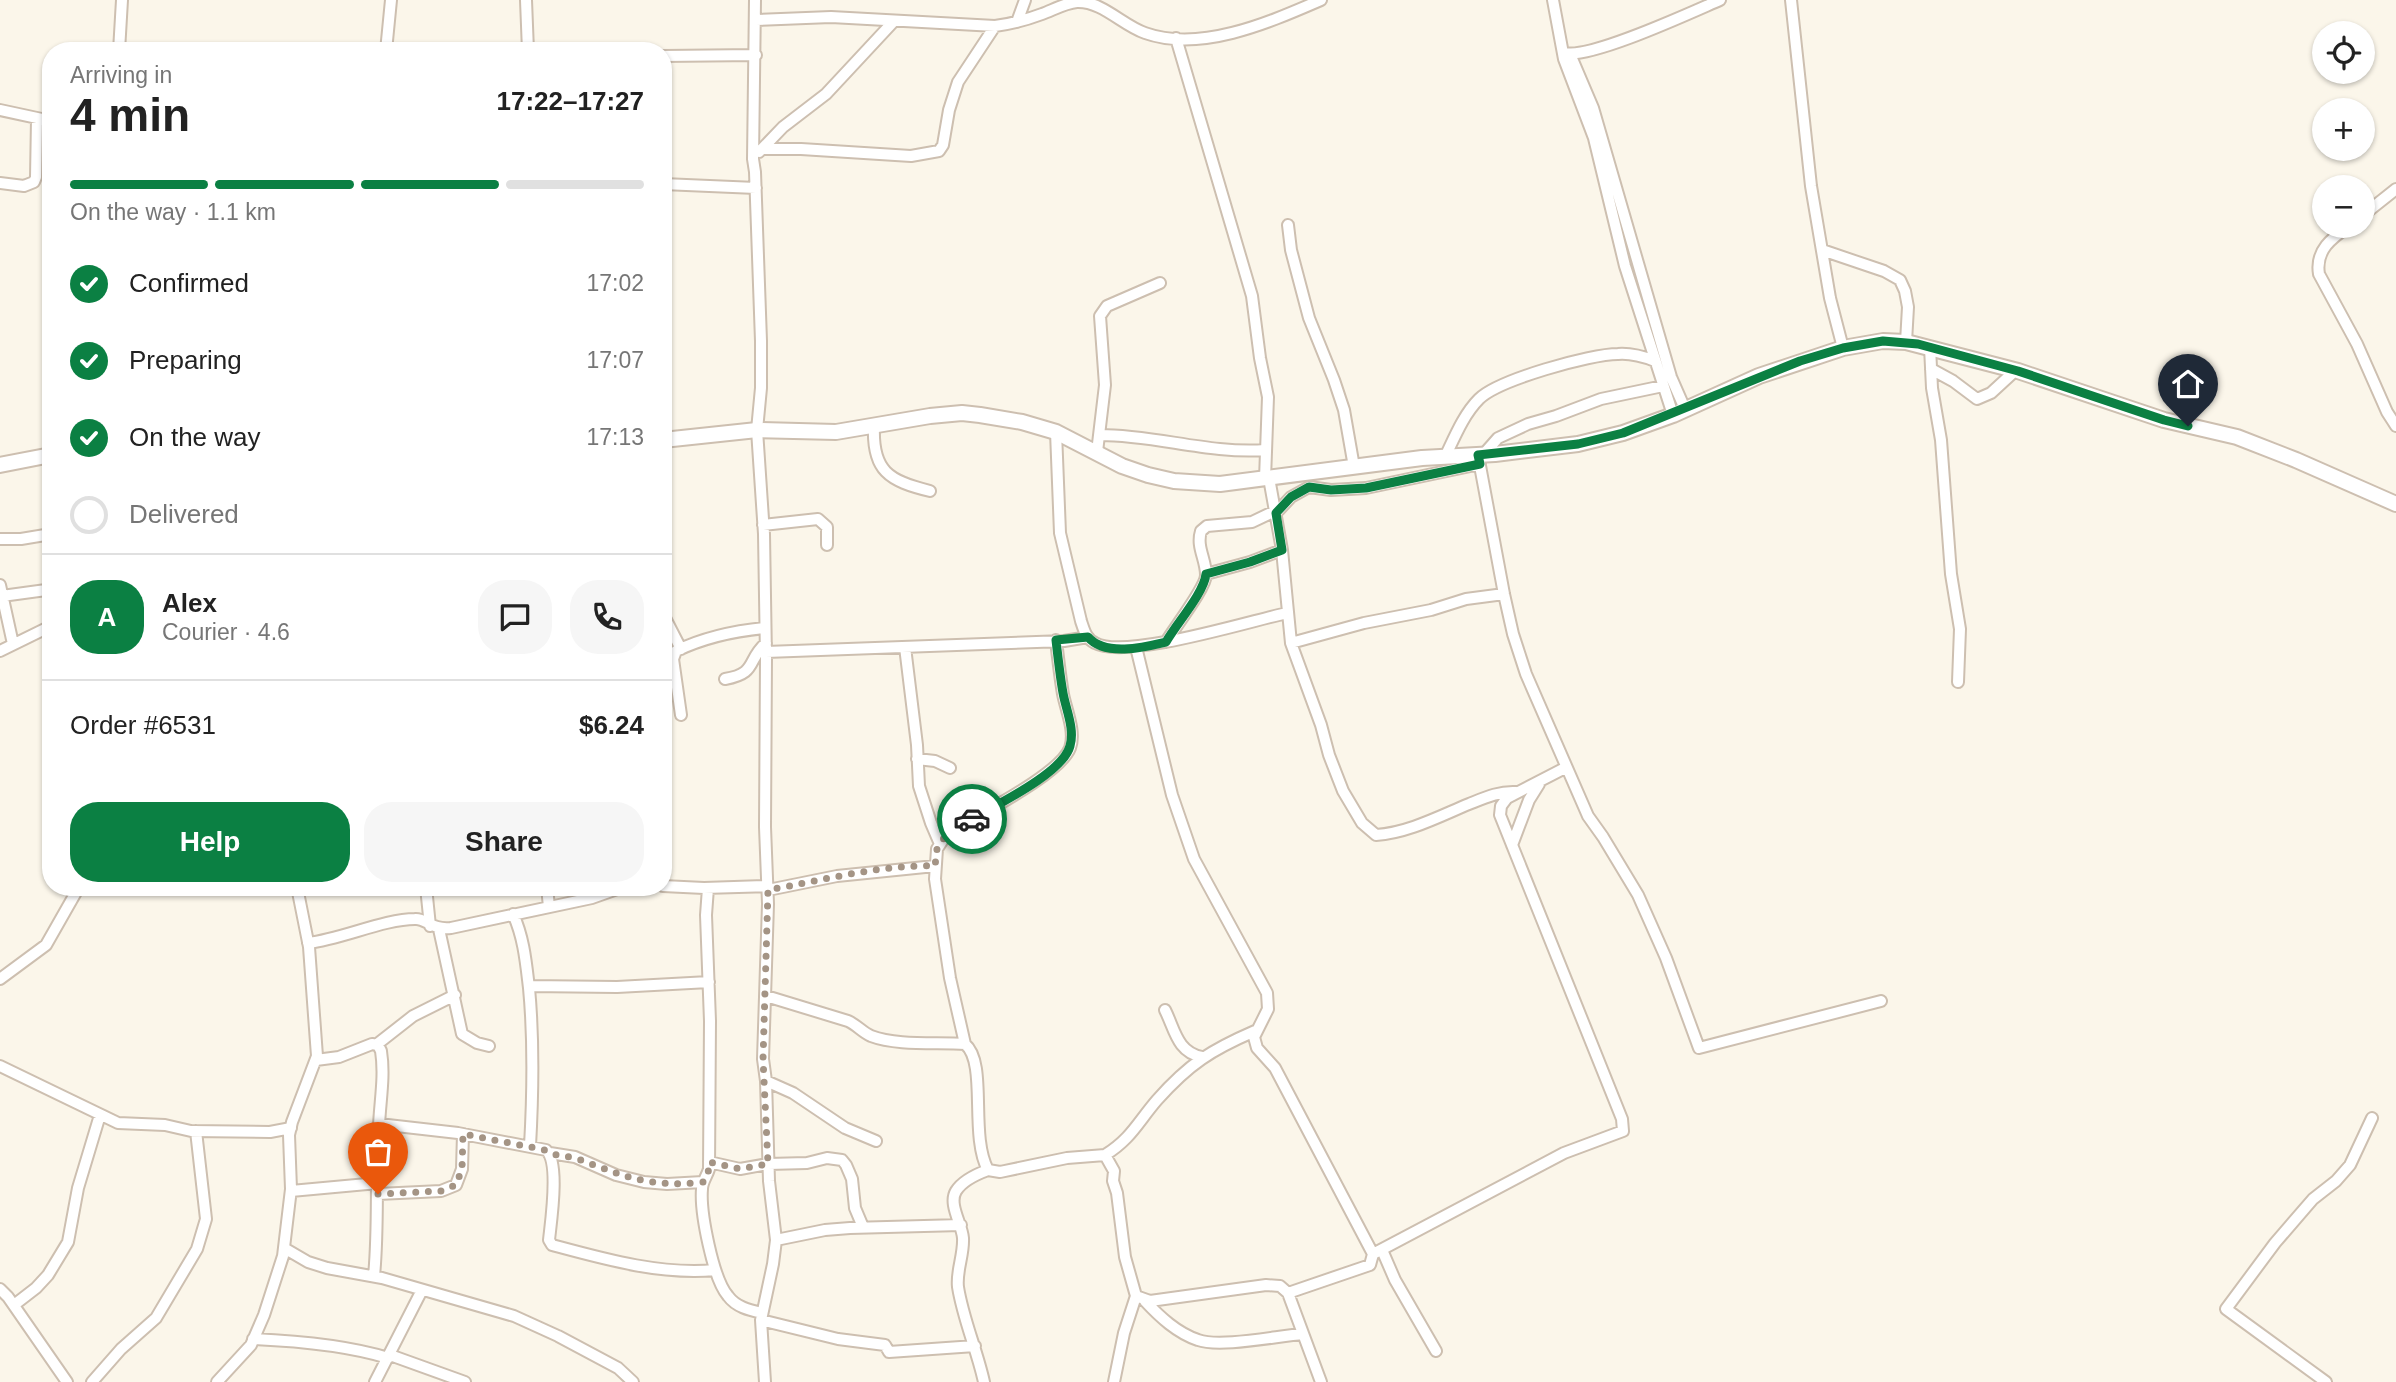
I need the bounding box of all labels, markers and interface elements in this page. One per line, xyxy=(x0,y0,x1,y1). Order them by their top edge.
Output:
map controls xyxy=(2312,21,2375,238)
button: locate xyxy=(2312,21,2375,84)
text: Arriving in xyxy=(70,62,172,88)
text: 17:22–17:27 xyxy=(497,86,644,116)
text: 4 min xyxy=(70,89,190,141)
button: + xyxy=(2312,98,2375,161)
button: − xyxy=(2312,175,2375,238)
text: On the way · 1.1 km xyxy=(70,199,276,225)
icon: check xyxy=(70,265,108,303)
text: Confirmed xyxy=(129,268,249,298)
text: 17:02 xyxy=(586,270,644,296)
icon: check xyxy=(70,342,108,380)
text: Preparing xyxy=(129,345,242,375)
text: 17:07 xyxy=(586,347,644,373)
pin xyxy=(2158,354,2218,426)
icon: home xyxy=(2169,365,2207,403)
icon: check xyxy=(70,419,108,457)
text: On the way xyxy=(129,422,261,452)
text: 17:13 xyxy=(586,424,644,450)
text: Delivered xyxy=(129,499,239,529)
button: chat xyxy=(478,580,552,654)
button: phone xyxy=(570,580,644,654)
text: Alex xyxy=(162,588,217,618)
text: A xyxy=(98,602,116,632)
text: Courier · 4.6 xyxy=(162,619,290,645)
text: Order #6531 xyxy=(70,710,216,740)
text: $6.24 xyxy=(579,710,644,740)
courier xyxy=(937,784,1007,854)
icon: car xyxy=(953,800,991,838)
button: Help xyxy=(70,802,350,882)
button: Share xyxy=(364,802,644,882)
pin xyxy=(348,1122,408,1194)
icon: bag xyxy=(359,1133,397,1171)

